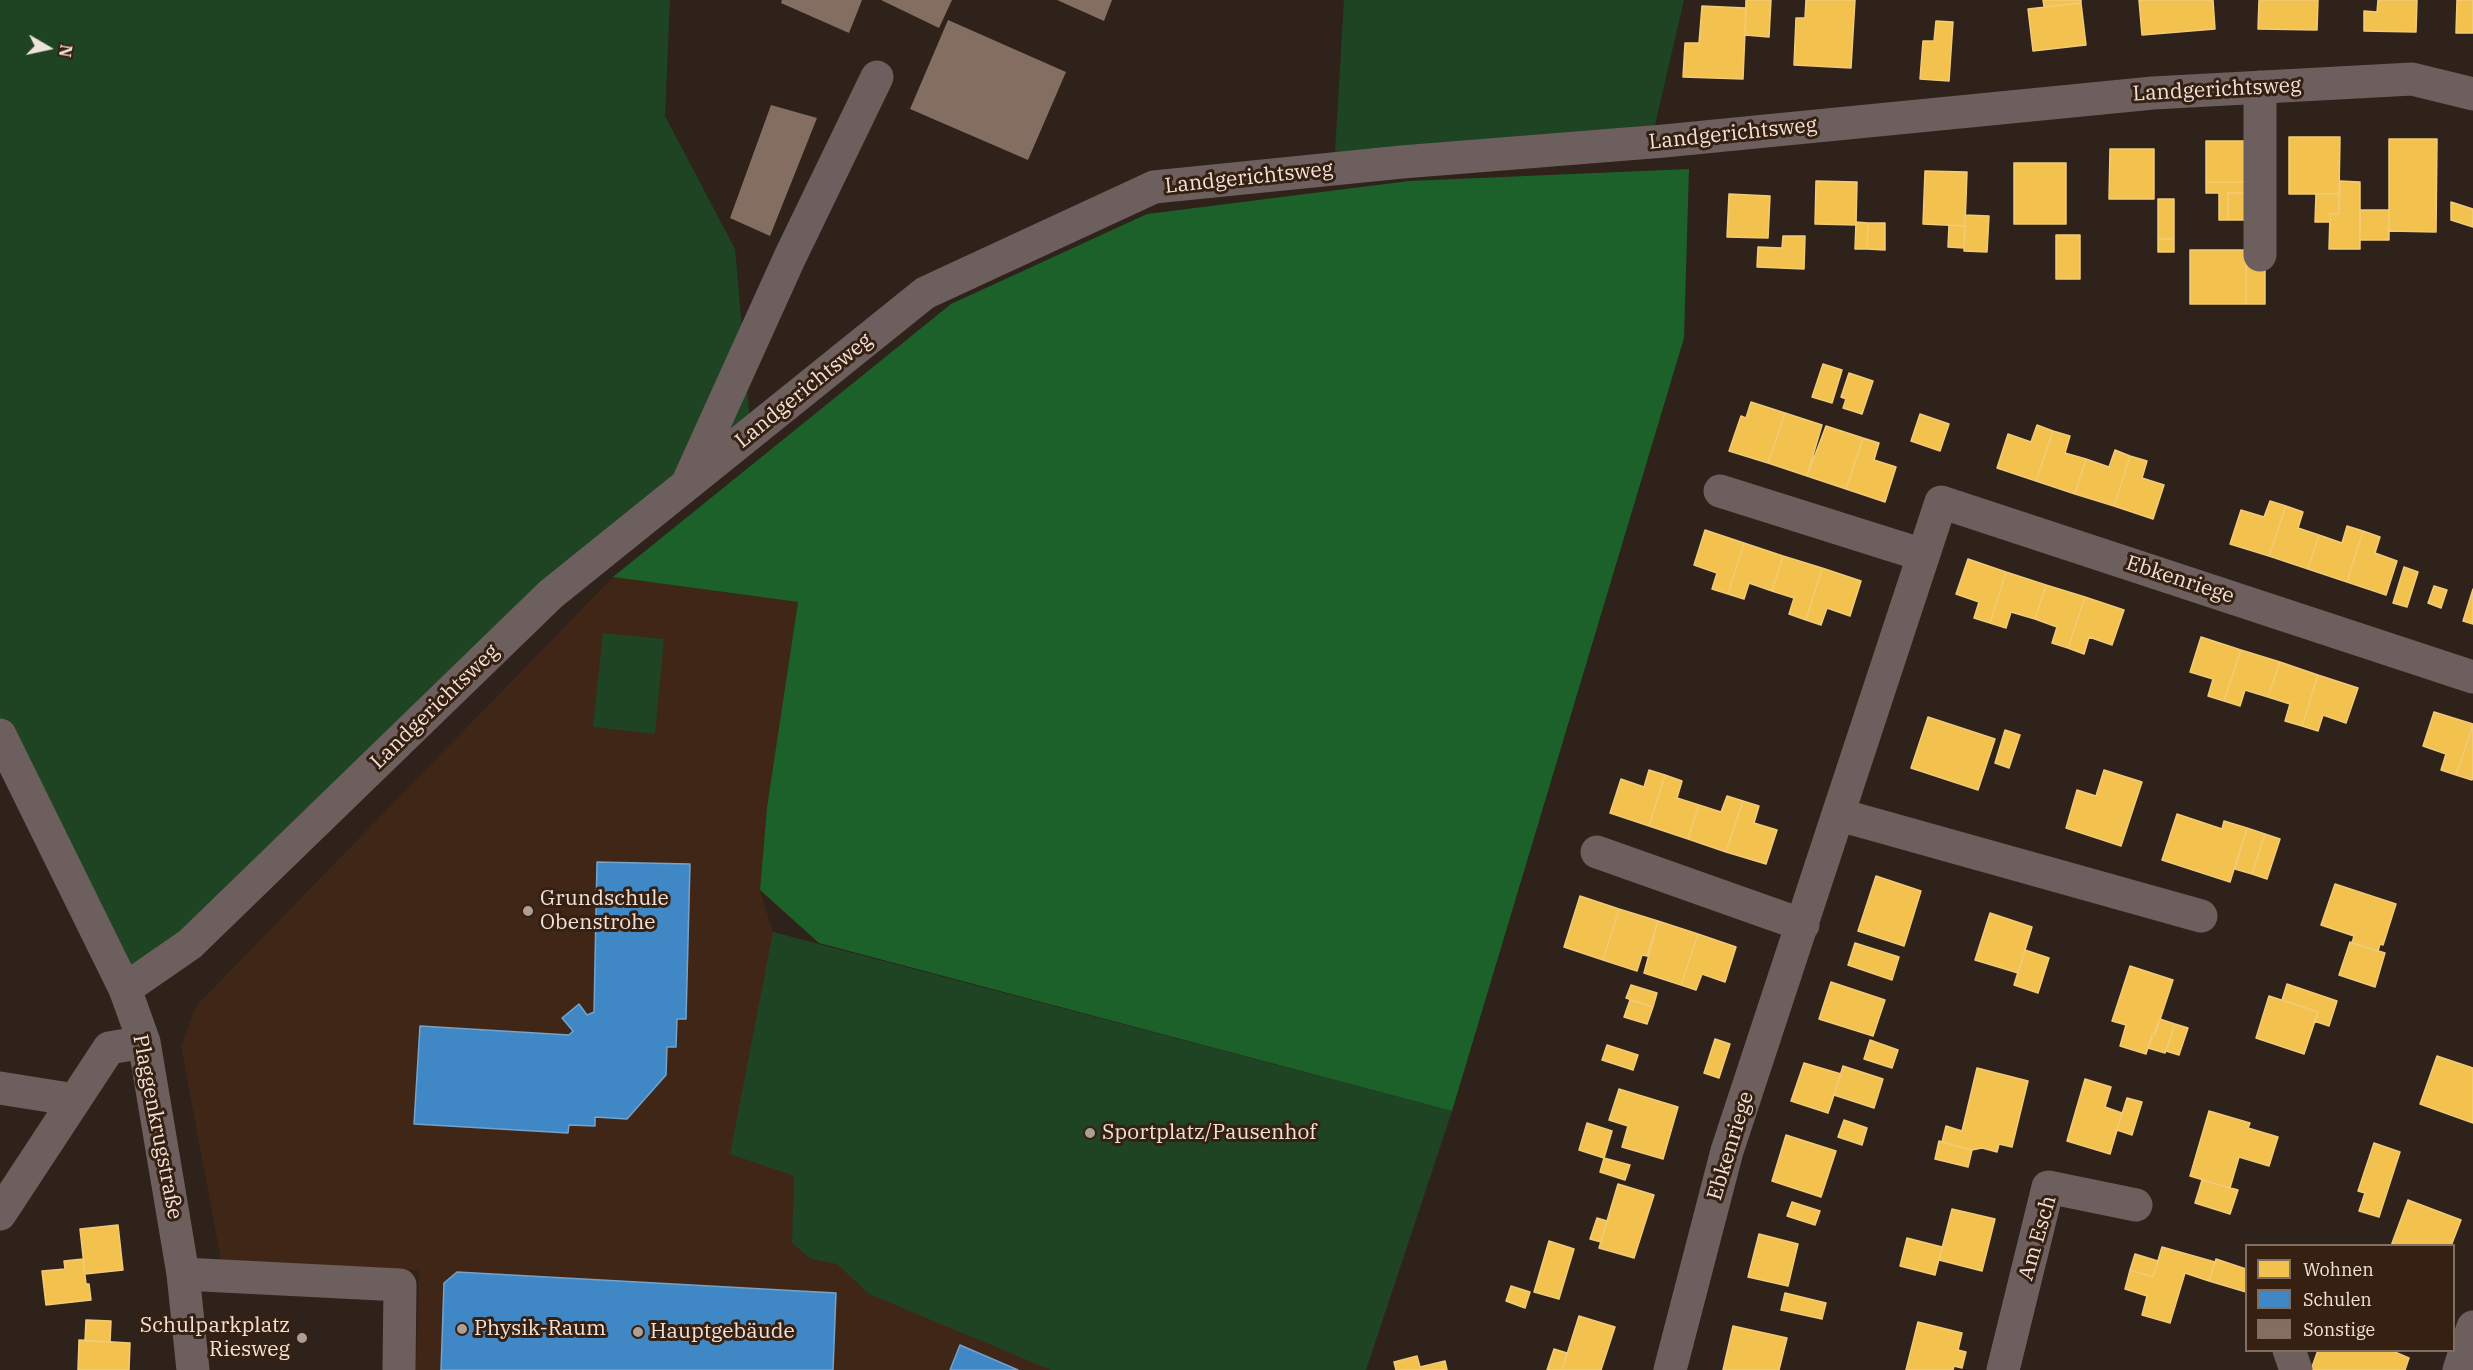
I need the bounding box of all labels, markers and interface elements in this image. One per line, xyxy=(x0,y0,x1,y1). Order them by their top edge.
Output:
north arrow xyxy=(18,18,78,78)
text: N xyxy=(55,43,77,59)
street label: Landgerichtsweg xyxy=(2132,73,2302,107)
street label: Landgerichtsweg xyxy=(1648,113,1818,155)
street label: Landgerichtsweg xyxy=(1164,157,1334,199)
street label: Landgerichtsweg xyxy=(730,328,878,454)
street label: Ebkenriege xyxy=(2123,551,2237,609)
street label: Landgerichtsweg xyxy=(365,639,505,775)
place label: Grundschule Obenstrohe xyxy=(540,886,669,936)
marker: Grundschule Obenstrohe xyxy=(521,904,535,918)
street label: Plaggenkrugstraße xyxy=(127,1033,187,1221)
street label: Ebkenriege xyxy=(1703,1089,1759,1203)
place label: Sportplatz/Pausenhof xyxy=(1102,1120,1316,1146)
marker: Sportplatz/Pausenhof xyxy=(1083,1126,1097,1140)
street label: Am Esch xyxy=(2014,1193,2062,1283)
legend xyxy=(2245,1244,2455,1352)
text: Wohnen xyxy=(2303,1258,2374,1281)
text: Schulen xyxy=(2303,1288,2372,1311)
place label: Schulparkplatz Riesweg xyxy=(140,1313,290,1363)
place label: Physik-Raum xyxy=(474,1316,606,1342)
text: Sonstige xyxy=(2303,1318,2375,1341)
place label: Hauptgebäude xyxy=(650,1319,795,1345)
marker: Physik-Raum xyxy=(455,1322,469,1336)
marker: Hauptgebäude xyxy=(631,1325,645,1339)
marker: Schulparkplatz Riesweg xyxy=(295,1331,309,1345)

